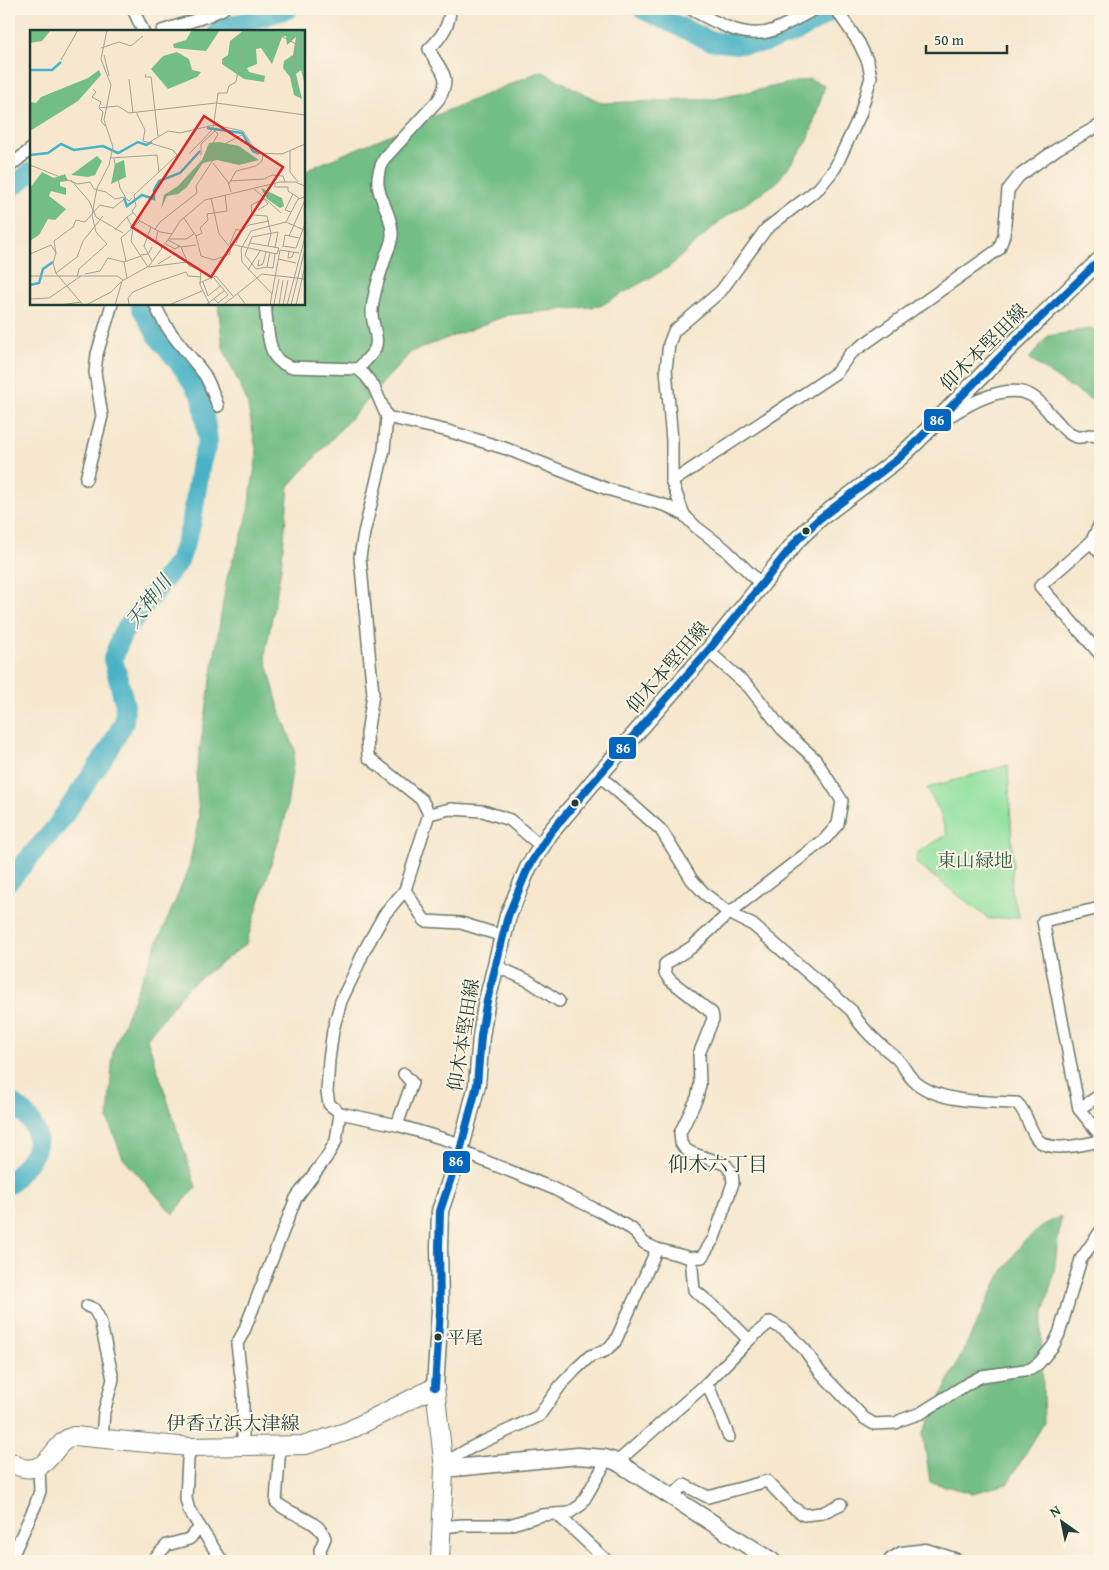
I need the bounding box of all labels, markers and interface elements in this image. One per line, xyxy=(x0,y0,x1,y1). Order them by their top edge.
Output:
scale bar xyxy=(926,22,1008,54)
text: 50 m xyxy=(934,29,965,50)
inset map xyxy=(30,30,305,305)
street label: 仰木本堅田線 xyxy=(933,297,1033,397)
line badge: 86 xyxy=(923,408,952,432)
text: 86 xyxy=(930,410,944,430)
unlabelled marker xyxy=(801,526,811,536)
water label: 天神川 xyxy=(118,567,179,634)
street label: 仰木本堅田線 xyxy=(619,615,715,719)
line badge: 86 xyxy=(608,736,637,760)
text: 86 xyxy=(616,738,630,758)
unlabelled marker xyxy=(570,798,580,808)
park label: 東山緑地 xyxy=(937,846,1013,874)
street label: 仰木本堅田線 xyxy=(440,977,486,1093)
district label: 仰木六丁目 xyxy=(668,1149,768,1178)
line badge: 86 xyxy=(442,1150,471,1174)
text: 86 xyxy=(449,1151,463,1171)
place label: 平尾 xyxy=(447,1324,483,1351)
marker: 平尾 xyxy=(433,1332,443,1342)
street label: 伊香立浜大津線 xyxy=(166,1409,300,1437)
north arrow xyxy=(1036,1498,1086,1548)
text: N xyxy=(1046,1500,1065,1522)

